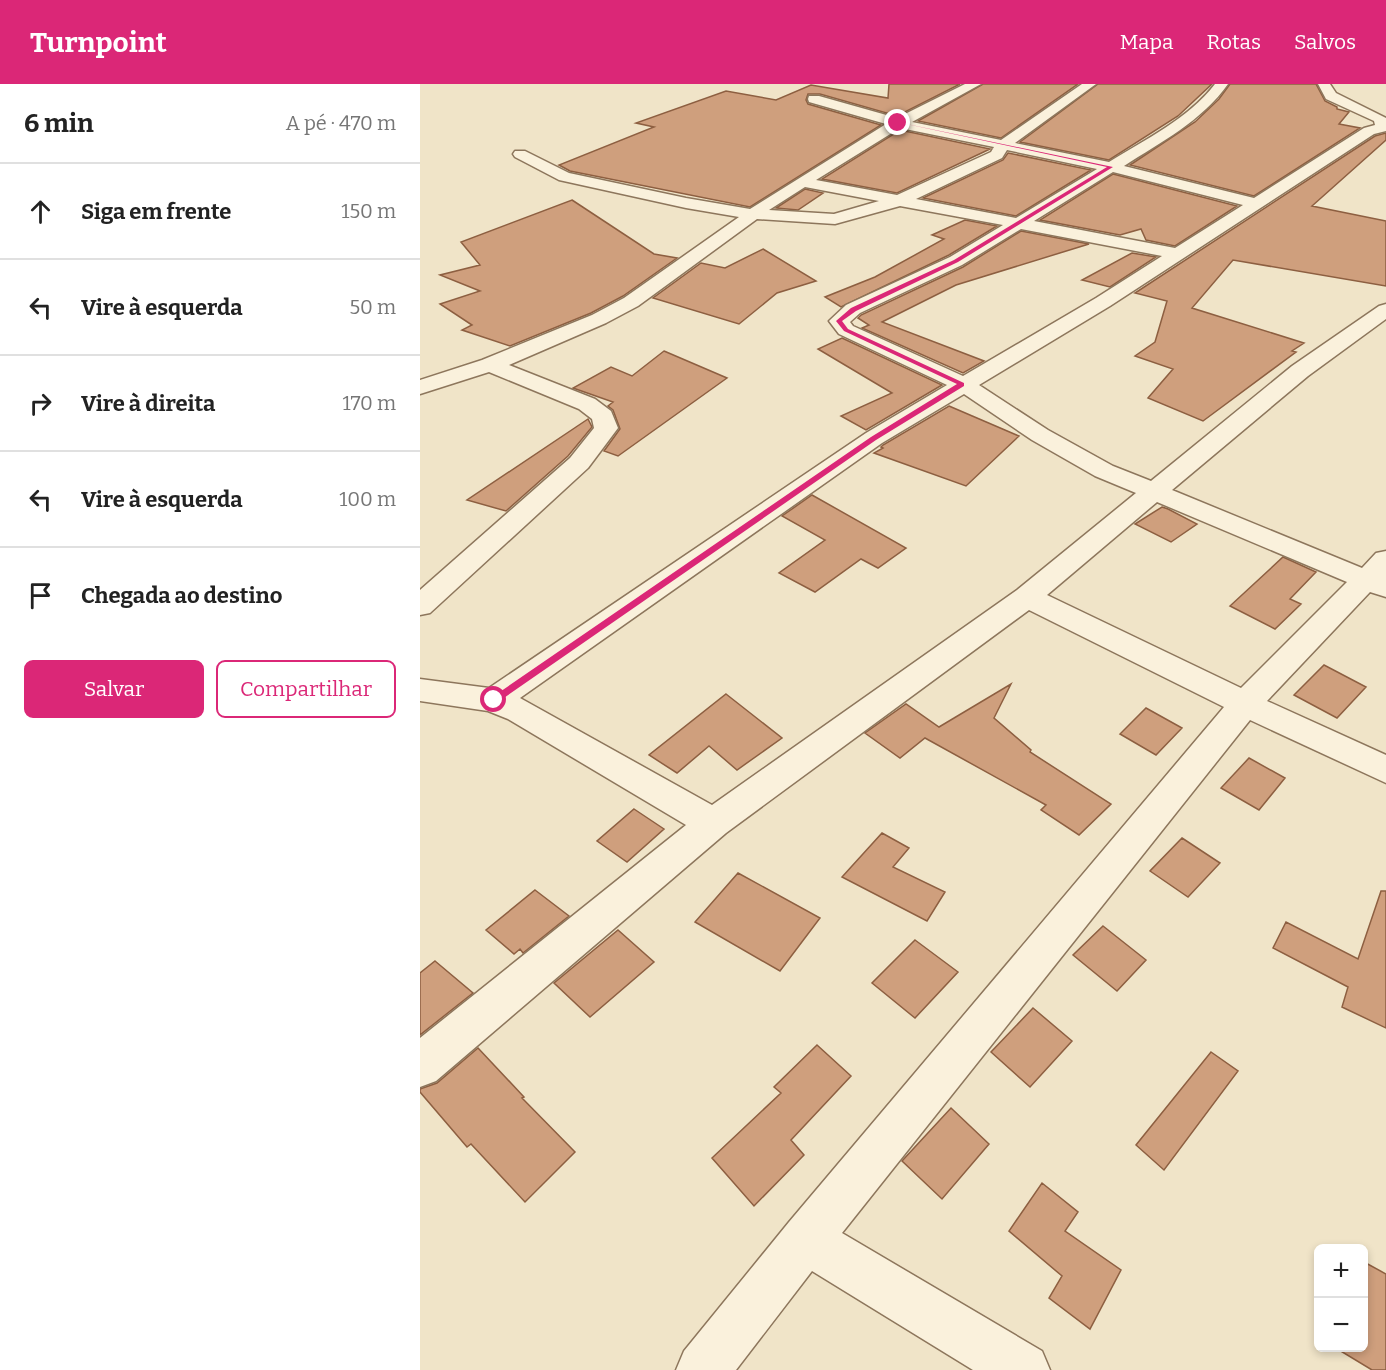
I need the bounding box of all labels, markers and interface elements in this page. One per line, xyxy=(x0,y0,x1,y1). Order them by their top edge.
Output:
text: Turnpoint xyxy=(30,26,167,59)
text: Mapa xyxy=(1120,29,1174,55)
text: Rotas xyxy=(1207,29,1261,55)
text: Salvos xyxy=(1294,29,1356,55)
text: 6 min xyxy=(24,108,94,139)
route end xyxy=(884,109,910,135)
text: A pé · 470 m xyxy=(286,111,396,135)
icon: ahead xyxy=(24,195,57,228)
text: Siga em frente xyxy=(81,198,231,225)
text: 150 m xyxy=(341,199,396,223)
icon: left xyxy=(24,291,57,324)
text: Vire à esquerda xyxy=(81,294,242,321)
text: 50 m xyxy=(349,295,396,319)
icon: right xyxy=(24,387,57,420)
text: Vire à direita xyxy=(81,390,215,417)
text: 170 m xyxy=(343,391,396,415)
icon: left xyxy=(24,483,57,516)
text: Vire à esquerda xyxy=(81,486,242,513)
text: 100 m xyxy=(339,487,396,511)
icon: arrive xyxy=(24,579,57,612)
text: Chegada ao destino xyxy=(81,582,282,609)
button: Salvar xyxy=(24,660,204,718)
button: Compartilhar xyxy=(216,660,396,718)
route start xyxy=(480,686,506,712)
map controls xyxy=(1314,1244,1368,1352)
button: + xyxy=(1314,1244,1368,1298)
button: − xyxy=(1314,1298,1368,1352)

